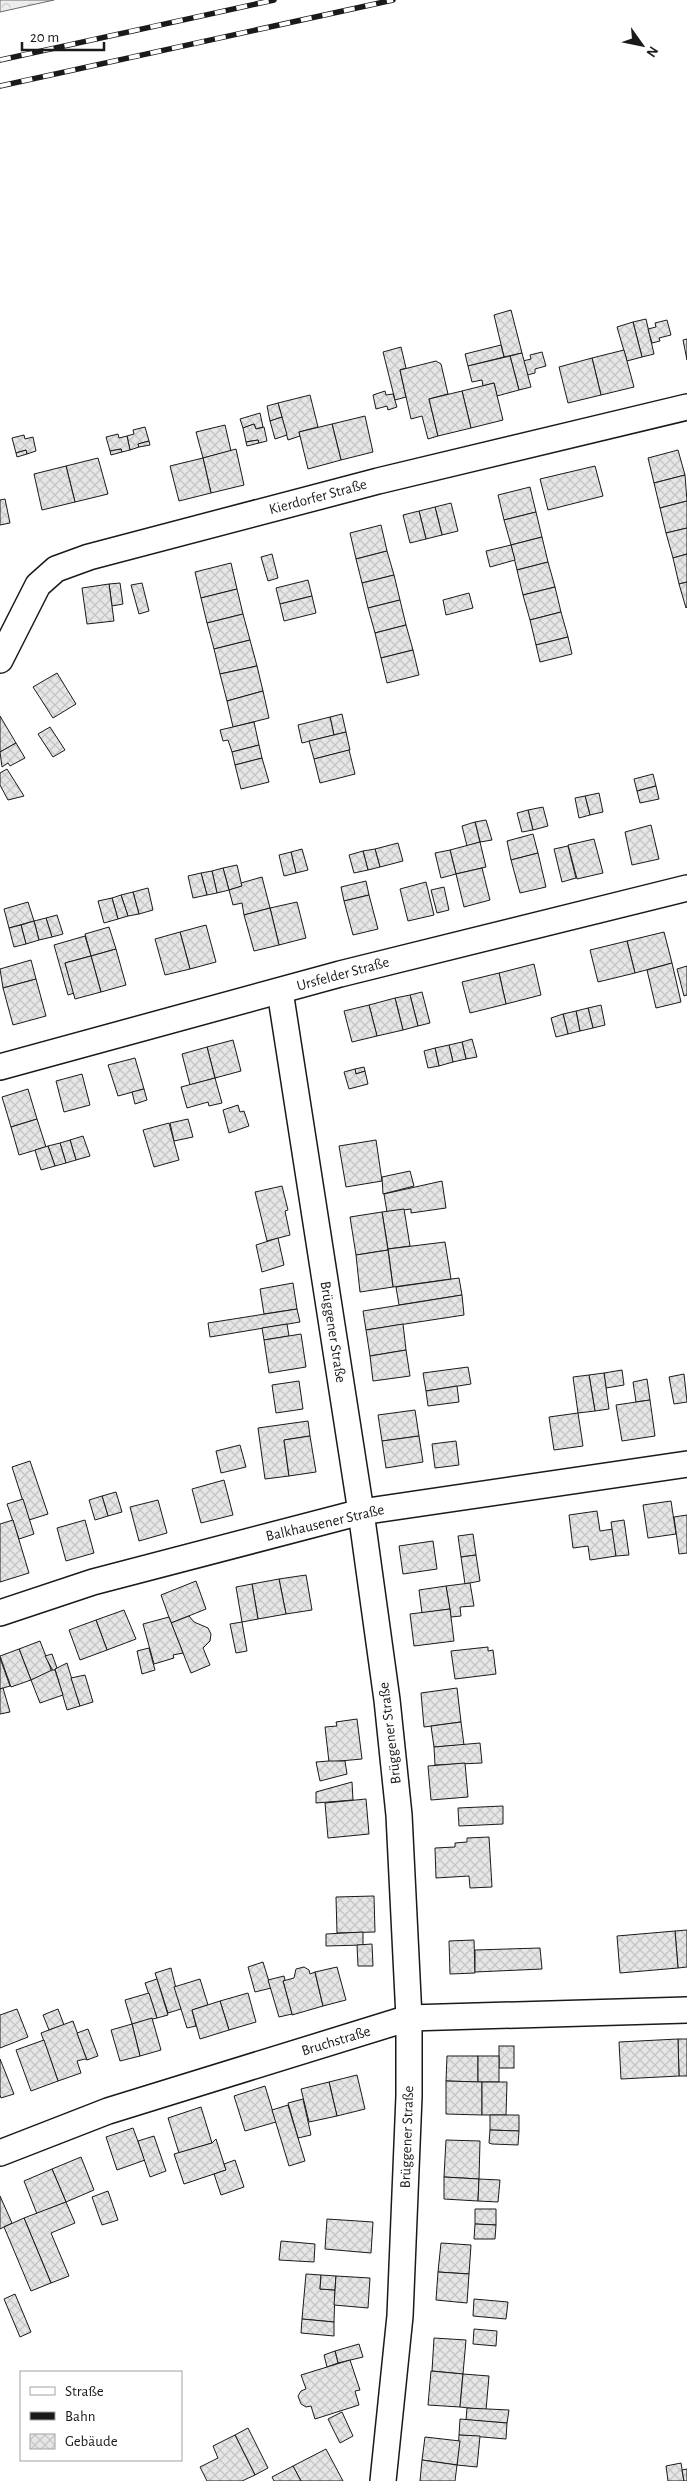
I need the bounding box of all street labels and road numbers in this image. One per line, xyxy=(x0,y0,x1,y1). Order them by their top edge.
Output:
street label: Kierdorfer Straße xyxy=(267,477,369,517)
street label: Ursfelder Straße xyxy=(295,954,391,994)
street label: Brüggener Straße xyxy=(318,1280,348,1384)
street label: Balkhausener Straße xyxy=(264,1502,386,1544)
street label: Brüggener Straße xyxy=(376,1681,404,1785)
street label: Bruchstraße xyxy=(300,2023,372,2059)
street label: Brüggener Straße xyxy=(398,2085,416,2189)

